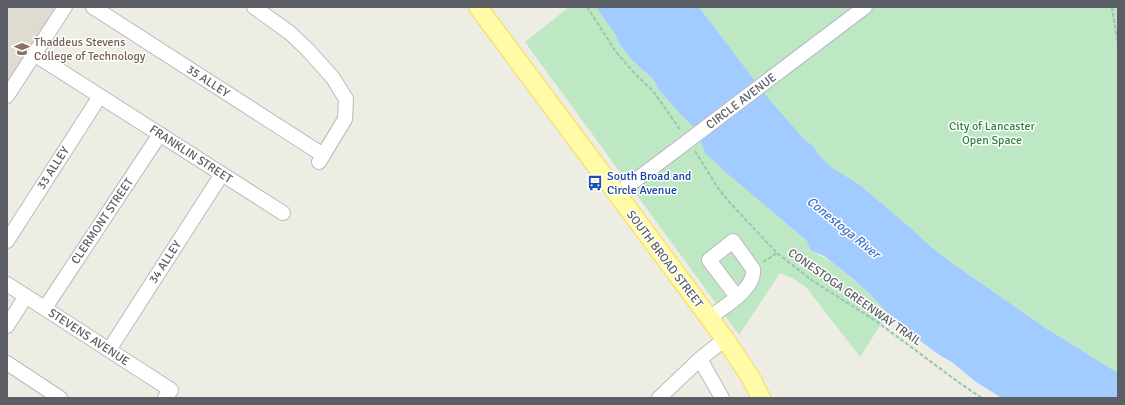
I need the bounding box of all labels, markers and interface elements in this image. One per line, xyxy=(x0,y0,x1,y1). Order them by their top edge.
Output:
place label: Thaddeus Stevens College of Technology xyxy=(34,35,146,64)
school or university icon: Thaddeus Stevens College of Technology xyxy=(13,40,31,58)
street label: 35 ALLEY xyxy=(183,62,232,101)
street label: CIRCLE AVENUE xyxy=(703,70,780,133)
park label: City of Lancaster Open Space xyxy=(949,119,1036,148)
street label: FRANKLIN STREET xyxy=(147,122,235,187)
street label: 33 ALLEY xyxy=(34,144,73,193)
place label: South Broad and Circle Avenue xyxy=(607,169,691,198)
bus stop icon: South Broad and Circle Avenue xyxy=(586,174,604,192)
street label: CLERMONT STREET xyxy=(68,175,137,267)
water label: Conestoga River xyxy=(804,193,885,264)
street label: SOUTH BROAD STREET xyxy=(623,208,706,311)
street label: 34 ALLEY xyxy=(146,238,185,287)
street label: CONESTOGA GREENWAY TRAIL xyxy=(785,246,924,349)
street label: STEVENS AVENUE xyxy=(45,306,132,369)

